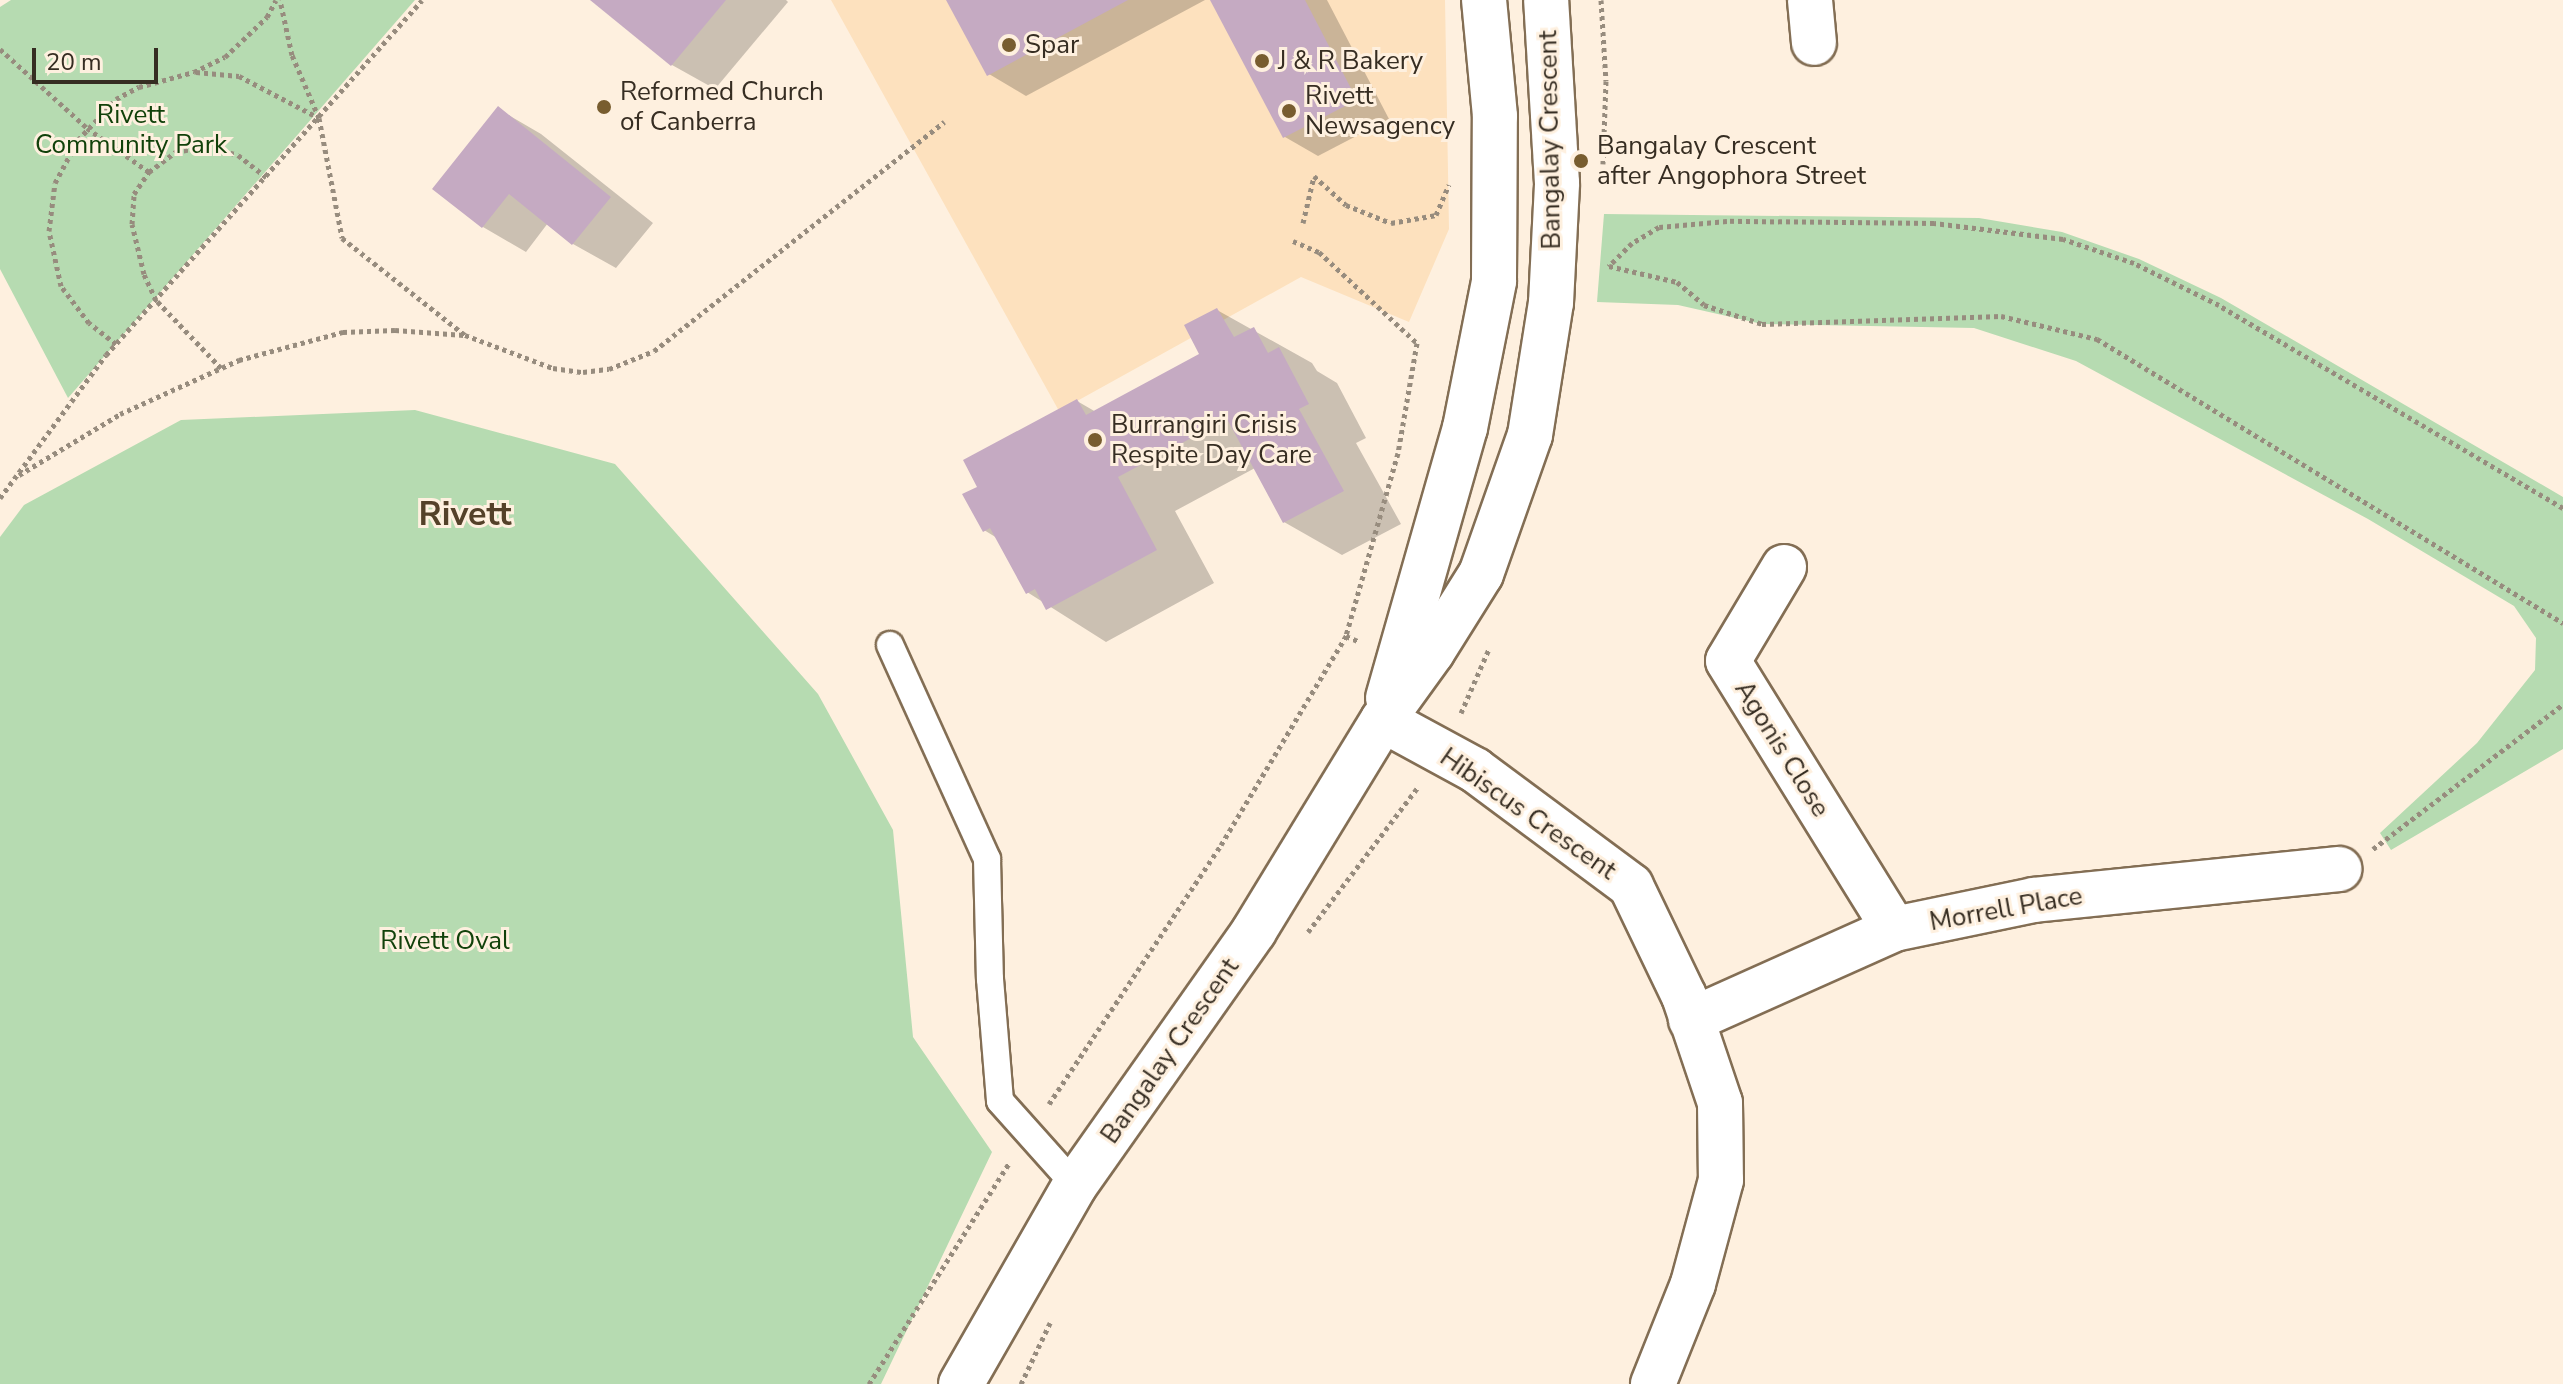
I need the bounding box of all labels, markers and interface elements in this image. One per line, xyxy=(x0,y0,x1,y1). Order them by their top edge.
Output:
place label: Spar xyxy=(1025,29,1079,61)
street label: Bangalay Crescent xyxy=(1532,30,1568,250)
scale bar xyxy=(36,32,162,82)
marker: Spar xyxy=(1000,36,1018,54)
place label: J & R Bakery xyxy=(1278,45,1423,77)
text: 20 m xyxy=(46,46,102,78)
marker: J & R Bakery xyxy=(1253,52,1271,70)
place label: Reformed Church of Canberra xyxy=(620,76,824,138)
place label: Rivett Newsagency xyxy=(1305,80,1455,142)
marker: Reformed Church of Canberra xyxy=(595,98,613,116)
park label: Rivett Community Park xyxy=(35,99,227,160)
marker: Rivett Newsagency xyxy=(1280,102,1298,120)
place label: Bangalay Crescent after Angophora Street xyxy=(1597,130,1866,192)
marker: Bangalay Crescent after Angophora Street xyxy=(1572,152,1590,170)
place label: Burrangiri Crisis Respite Day Care xyxy=(1111,409,1312,470)
marker: Burrangiri Crisis Respite Day Care xyxy=(1086,431,1104,449)
district label: Rivett xyxy=(418,495,512,535)
street label: Agonis Close xyxy=(1728,675,1836,823)
street label: Hibiscus Crescent xyxy=(1434,742,1622,886)
street label: Morrell Place xyxy=(1927,880,2085,938)
park label: Rivett Oval xyxy=(380,925,510,957)
street label: Bangalay Crescent xyxy=(1094,952,1246,1150)

